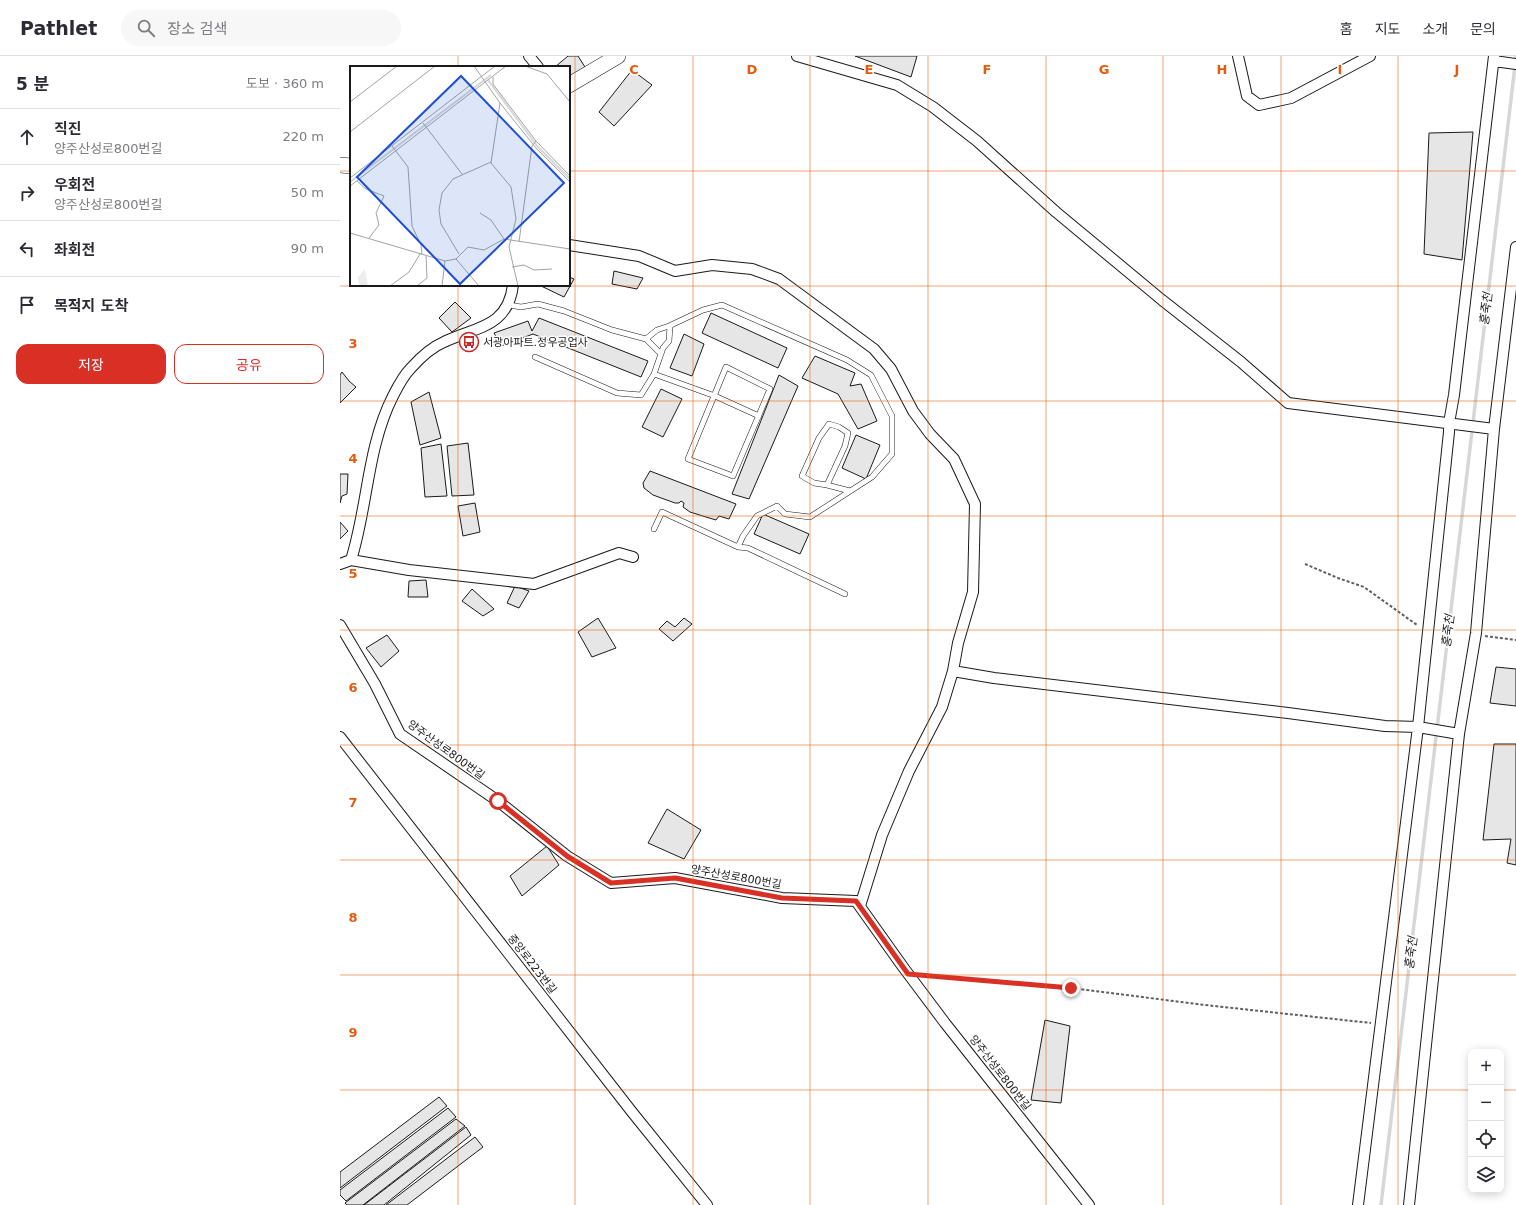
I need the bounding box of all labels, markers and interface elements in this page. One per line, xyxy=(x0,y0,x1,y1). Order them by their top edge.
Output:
search box xyxy=(121,10,401,46)
text: Pathlet xyxy=(20,17,97,39)
icon: search xyxy=(135,17,157,39)
text: 장소 검색 xyxy=(167,20,227,38)
text: 홈 xyxy=(1340,21,1353,37)
text: 지도 xyxy=(1375,21,1400,37)
text: 소개 xyxy=(1422,21,1448,37)
text: 문의 xyxy=(1470,21,1496,37)
text: C xyxy=(629,62,639,77)
text: D xyxy=(747,62,758,77)
text: E xyxy=(865,62,873,77)
text: F xyxy=(983,62,991,77)
text: G xyxy=(1099,62,1109,77)
text: H xyxy=(1217,62,1227,77)
text: I xyxy=(1338,62,1342,77)
text: J xyxy=(1454,62,1459,77)
inset map xyxy=(350,66,570,286)
text: 5 분 xyxy=(16,74,49,94)
text: 도보 · 360 m xyxy=(246,76,324,91)
text: 직진 xyxy=(54,120,82,138)
icon: ahead xyxy=(16,126,38,148)
text: 220 m xyxy=(282,129,324,144)
text: 양주산성로800번길 xyxy=(54,141,163,156)
text: 우회전 xyxy=(54,176,95,194)
icon: right xyxy=(16,182,38,204)
text: 50 m xyxy=(291,185,324,200)
text: 양주산성로800번길 xyxy=(54,197,163,212)
icon: left xyxy=(16,238,38,260)
text: 좌회전 xyxy=(54,241,95,259)
text: 90 m xyxy=(291,241,324,256)
water label: 홍죽천 xyxy=(1477,290,1495,326)
icon: arrive xyxy=(16,294,38,316)
text: 목적지 도착 xyxy=(54,297,128,315)
bus stop icon: 서광아파트.정우공업사 xyxy=(458,331,480,353)
text: 3 xyxy=(348,336,358,351)
place label: 서광아파트.정우공업사 xyxy=(483,336,588,349)
button: 저장 xyxy=(16,344,166,384)
button: 공유 xyxy=(174,344,324,384)
text: 4 xyxy=(348,451,358,466)
text: 5 xyxy=(348,566,358,581)
water label: 홍죽천 xyxy=(1439,612,1457,648)
text: 6 xyxy=(348,680,358,695)
street label: 양주산성로800번길 xyxy=(405,718,487,782)
route start xyxy=(489,792,507,810)
text: 7 xyxy=(348,795,358,810)
street label: 양주산성로800번길 xyxy=(690,863,782,891)
text: 8 xyxy=(348,910,358,925)
street label: 중앙로223번길 xyxy=(505,932,559,996)
water label: 홍죽천 xyxy=(1402,934,1420,970)
route end xyxy=(1062,979,1080,997)
text: 9 xyxy=(348,1025,358,1040)
street label: 양주산성로800번길 xyxy=(967,1033,1033,1113)
map controls xyxy=(1468,1049,1504,1193)
button: + xyxy=(1468,1049,1504,1085)
button: − xyxy=(1468,1085,1504,1121)
button: locate xyxy=(1468,1121,1504,1157)
button: layers xyxy=(1468,1157,1504,1193)

